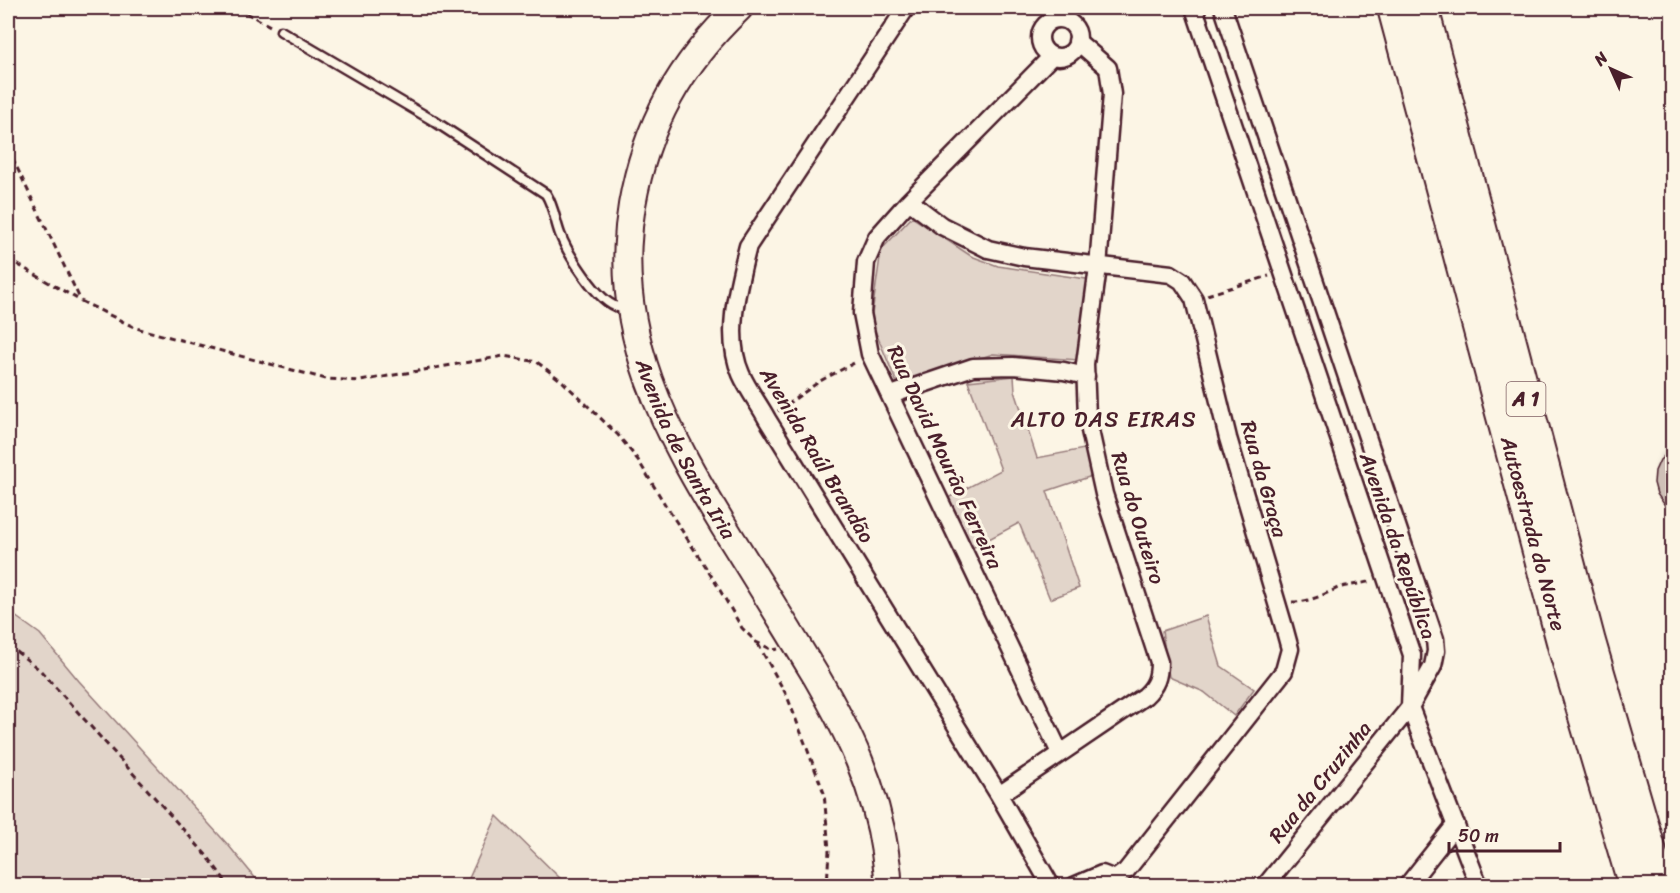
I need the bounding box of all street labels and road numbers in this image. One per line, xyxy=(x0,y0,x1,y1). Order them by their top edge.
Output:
street label: Rua David Mourão Ferreira xyxy=(876,338,1014,576)
street label: Avenida de Santa Iria xyxy=(624,353,747,547)
street label: Avenida Raúl Brandão xyxy=(749,358,885,551)
road number: A 1 xyxy=(1506,382,1546,416)
street label: Rua da Graça xyxy=(1229,416,1299,543)
street label: Autoestrada do Norte xyxy=(1489,431,1577,635)
street label: Avenida da República xyxy=(1348,446,1448,645)
street label: Rua do Outeiro xyxy=(1100,447,1176,589)
street label: Rua da Cruzinha xyxy=(1258,712,1382,852)

